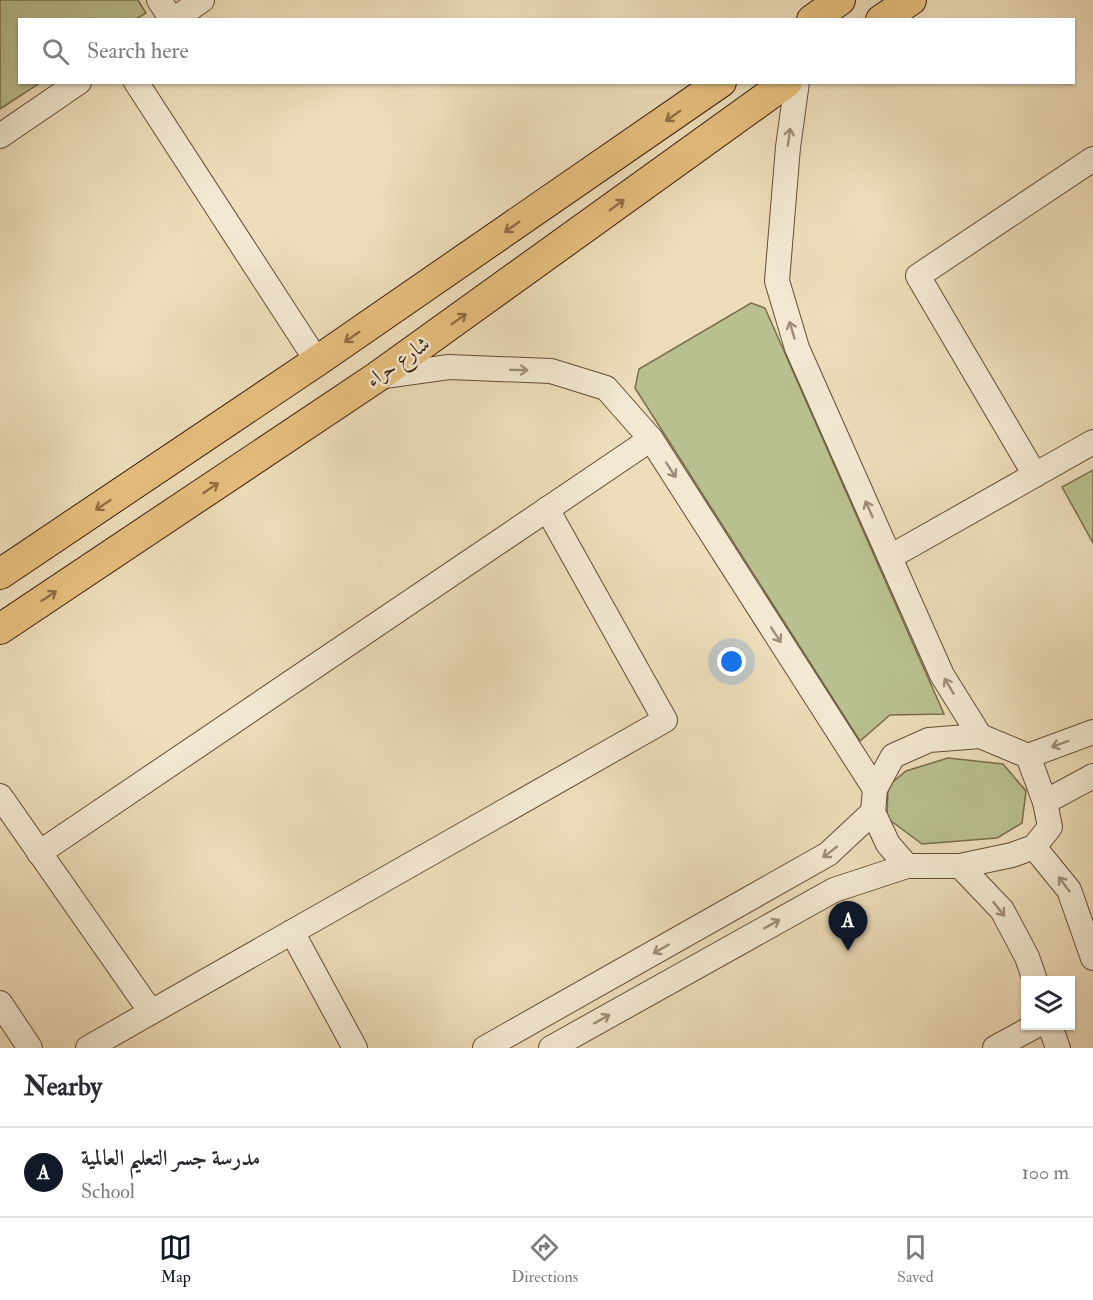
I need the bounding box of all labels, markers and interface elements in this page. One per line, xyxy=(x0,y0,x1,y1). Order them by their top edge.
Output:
search box xyxy=(18,18,1075,84)
icon: search xyxy=(39,35,72,68)
text: Search here xyxy=(87,37,189,65)
one-way arrow xyxy=(665,110,681,122)
one-way arrow xyxy=(784,128,795,148)
one-way arrow xyxy=(608,199,624,211)
one-way arrow xyxy=(504,220,521,233)
one-way arrow xyxy=(450,312,466,325)
one-way arrow xyxy=(786,321,797,340)
street label: شارع حراء xyxy=(361,330,437,397)
one-way arrow xyxy=(344,331,360,343)
one-way arrow xyxy=(508,364,528,375)
one-way arrow xyxy=(665,462,677,478)
one-way arrow xyxy=(202,482,219,494)
one-way arrow xyxy=(95,499,112,511)
one-way arrow xyxy=(862,500,874,518)
one-way arrow xyxy=(40,590,56,602)
one-way arrow xyxy=(770,626,783,643)
your location xyxy=(717,647,746,676)
one-way arrow xyxy=(943,678,955,695)
one-way arrow xyxy=(1052,739,1070,750)
one-way arrow xyxy=(822,845,838,858)
one-way arrow xyxy=(1058,877,1070,893)
one-way arrow xyxy=(993,901,1006,917)
pin: A xyxy=(828,902,868,951)
one-way arrow xyxy=(763,918,781,929)
one-way arrow xyxy=(653,943,670,955)
map controls xyxy=(1021,976,1075,1030)
button: layers xyxy=(1021,976,1075,1030)
one-way arrow xyxy=(593,1013,611,1024)
text: Nearby xyxy=(24,1071,102,1103)
text: مدرسة جسر التعليم العالمية xyxy=(81,1144,260,1172)
text: A xyxy=(37,1160,50,1185)
text: 100 m xyxy=(1022,1160,1069,1185)
text: School xyxy=(81,1179,135,1204)
tab: Map xyxy=(159,1231,192,1287)
tab: Directions xyxy=(511,1231,578,1287)
tab: Saved xyxy=(897,1231,934,1287)

